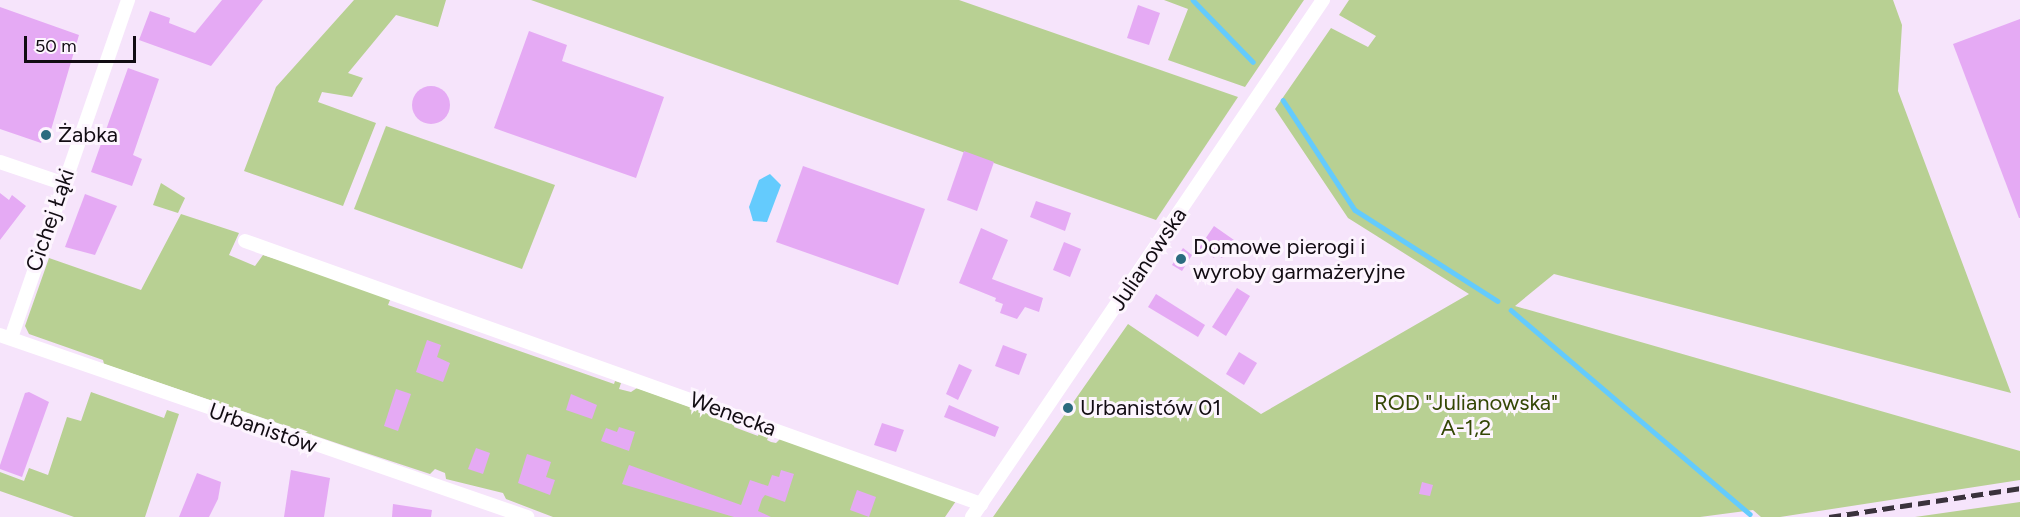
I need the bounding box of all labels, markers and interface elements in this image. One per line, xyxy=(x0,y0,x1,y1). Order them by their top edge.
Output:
scale bar xyxy=(27,24,140,62)
text: 50 m xyxy=(35,35,77,57)
place label: Żabka xyxy=(58,122,118,148)
marker: Żabka xyxy=(39,128,53,142)
street label: Cichej Łąki xyxy=(20,165,80,275)
street label: Julianowska xyxy=(1104,202,1192,316)
place label: Domowe pierogi i wyroby garmażeryjne xyxy=(1193,233,1405,284)
marker: Domowe pierogi i wyroby garmażeryjne xyxy=(1174,252,1188,266)
street label: Wenecka xyxy=(686,386,780,442)
park label: ROD "Julianowska" A-1,2 xyxy=(1374,389,1558,440)
place label: Urbanistów 01 xyxy=(1080,395,1221,421)
street label: Urbanistów xyxy=(205,397,321,459)
marker: Urbanistów 01 xyxy=(1061,401,1075,415)

